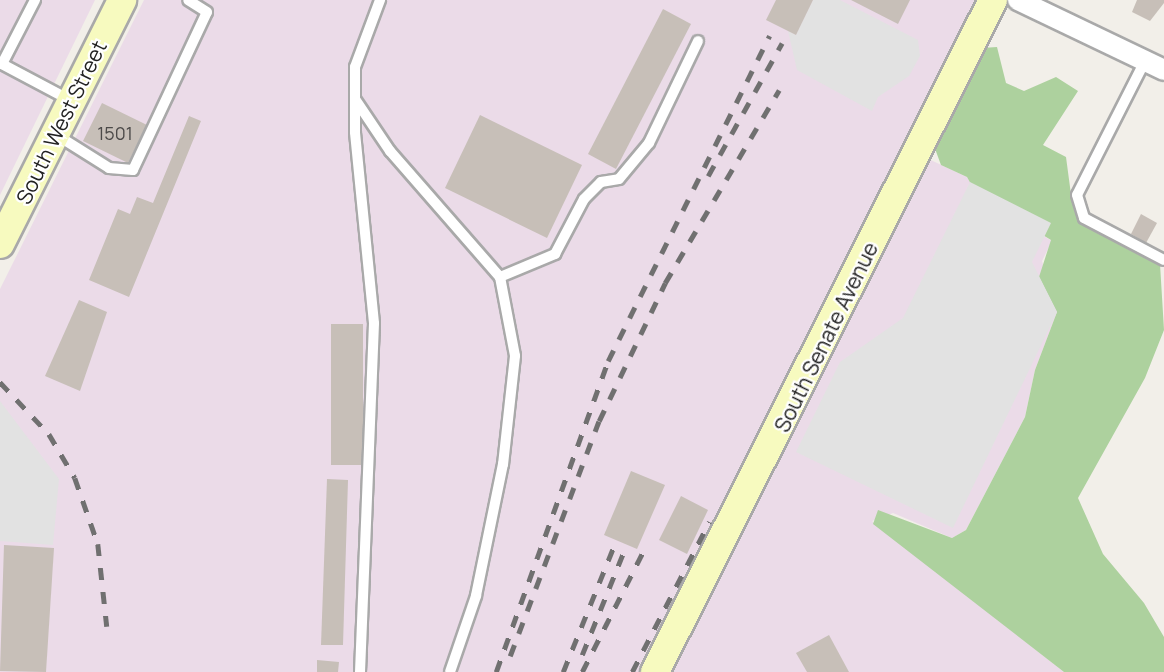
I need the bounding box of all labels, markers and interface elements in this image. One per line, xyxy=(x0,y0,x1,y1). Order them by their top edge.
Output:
street label: South West Street xyxy=(10,36,112,208)
house number: 1501 xyxy=(97,122,133,144)
street label: South Senate Avenue xyxy=(769,238,883,436)

